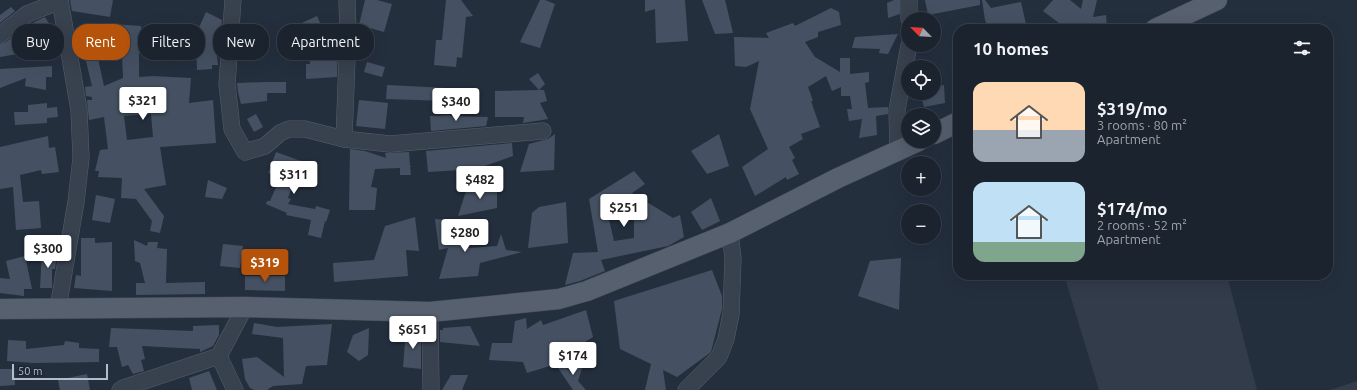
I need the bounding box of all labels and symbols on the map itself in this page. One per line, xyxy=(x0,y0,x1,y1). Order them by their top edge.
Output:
north arrow xyxy=(901,12,941,52)
pin: $321 xyxy=(119,87,167,121)
pin: $340 xyxy=(432,88,480,122)
pin: $311 xyxy=(270,161,318,195)
pin: $482 xyxy=(456,166,504,200)
pin: $251 xyxy=(600,194,648,228)
pin: $280 xyxy=(441,219,489,253)
pin: $300 xyxy=(24,235,72,269)
pin: $319 xyxy=(241,249,289,283)
pin: $651 xyxy=(389,316,437,350)
pin: $174 xyxy=(549,342,597,376)
scale bar xyxy=(12,362,108,381)

